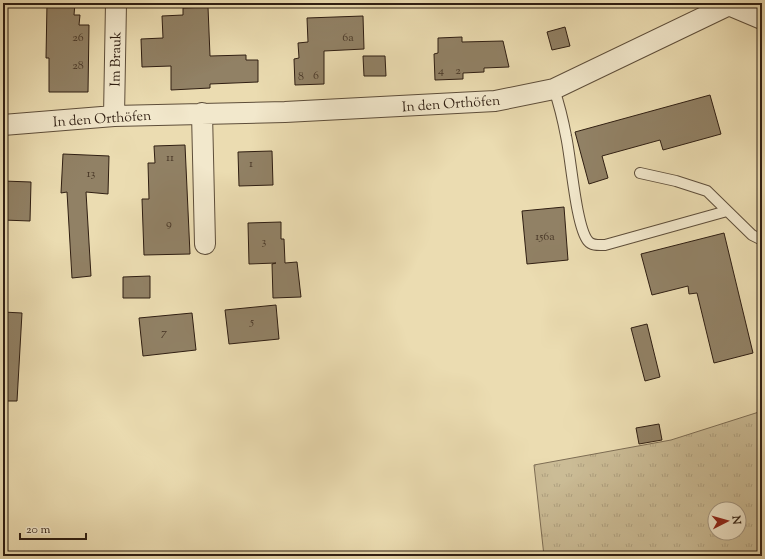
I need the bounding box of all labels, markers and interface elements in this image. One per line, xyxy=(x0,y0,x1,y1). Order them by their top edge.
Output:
house number: 26 xyxy=(72,29,84,47)
house number: 6a xyxy=(342,29,354,47)
street label: Im Brauk xyxy=(107,31,127,87)
house number: 28 xyxy=(72,57,84,75)
house number: 4 xyxy=(438,62,444,80)
house number: 2 xyxy=(455,62,461,80)
house number: 6 xyxy=(313,67,319,85)
house number: 8 xyxy=(298,68,304,86)
street label: In den Orthöfen xyxy=(401,92,501,118)
street label: In den Orthöfen xyxy=(52,107,152,133)
house number: 11 xyxy=(166,149,174,167)
house number: 1 xyxy=(249,155,253,173)
house number: 13 xyxy=(87,165,96,183)
house number: 9 xyxy=(166,215,172,233)
house number: 156a xyxy=(535,228,555,246)
house number: 3 xyxy=(262,233,267,251)
house number: 5 xyxy=(249,313,254,331)
house number: 7 xyxy=(161,324,167,342)
north arrow xyxy=(707,501,747,541)
text: N xyxy=(727,514,744,525)
scale bar xyxy=(20,515,86,541)
text: 20 m xyxy=(26,521,51,539)

